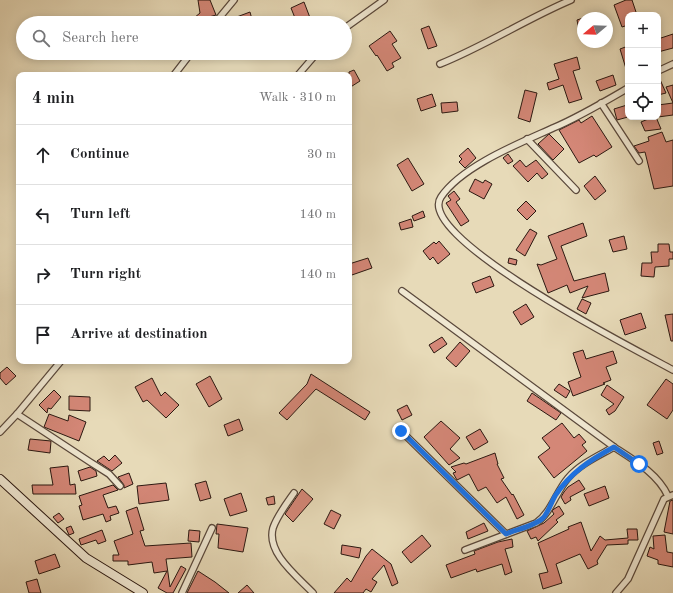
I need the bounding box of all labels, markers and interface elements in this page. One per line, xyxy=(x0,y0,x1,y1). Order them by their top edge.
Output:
north arrow xyxy=(577,12,613,48)
map controls xyxy=(625,12,661,120)
button: + xyxy=(625,12,661,48)
search box xyxy=(16,16,352,60)
icon: search xyxy=(30,27,52,49)
text: Search here xyxy=(62,31,139,46)
button: − xyxy=(625,48,661,84)
button: locate xyxy=(625,84,661,120)
text: 4 min xyxy=(32,90,75,107)
text: Walk · 310 m xyxy=(259,91,336,104)
icon: ahead xyxy=(32,144,54,166)
text: Continue xyxy=(70,147,129,162)
text: 30 m xyxy=(307,148,336,161)
icon: left xyxy=(32,204,54,226)
text: Turn left xyxy=(70,207,130,222)
text: 140 m xyxy=(299,208,336,221)
icon: right xyxy=(32,264,54,286)
text: Turn right xyxy=(70,267,141,282)
text: 140 m xyxy=(299,268,336,281)
icon: arrive xyxy=(32,324,54,346)
text: Arrive at destination xyxy=(70,327,208,342)
route end xyxy=(392,422,410,440)
route start xyxy=(630,455,648,473)

